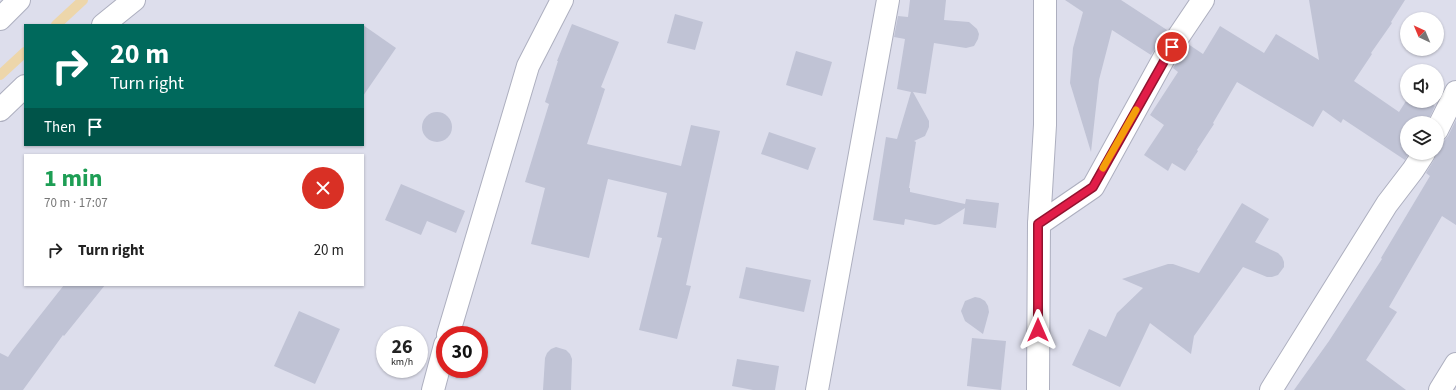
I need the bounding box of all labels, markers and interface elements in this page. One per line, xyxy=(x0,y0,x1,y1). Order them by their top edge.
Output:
north arrow xyxy=(1400,12,1444,56)
map controls xyxy=(1400,12,1444,160)
pin xyxy=(1155,30,1189,64)
text: 20 m xyxy=(110,34,169,74)
icon: arrive xyxy=(1161,36,1183,58)
icon: right xyxy=(44,40,96,92)
button: sound xyxy=(1400,64,1444,108)
text: Turn right xyxy=(110,71,184,96)
icon: arrive xyxy=(84,116,106,138)
button: layers xyxy=(1400,116,1444,160)
text: Then xyxy=(44,117,76,138)
text: 1 min xyxy=(44,161,102,196)
button: close xyxy=(302,167,344,209)
text: 70 m · 17:07 xyxy=(44,194,108,212)
icon: right xyxy=(44,239,66,261)
text: Turn right xyxy=(78,240,144,261)
text: 20 m xyxy=(314,240,344,261)
position arrow xyxy=(1017,309,1059,351)
speed limit sign: 30 xyxy=(436,326,488,378)
text: 26 xyxy=(391,333,413,361)
text: km/h xyxy=(391,355,413,369)

